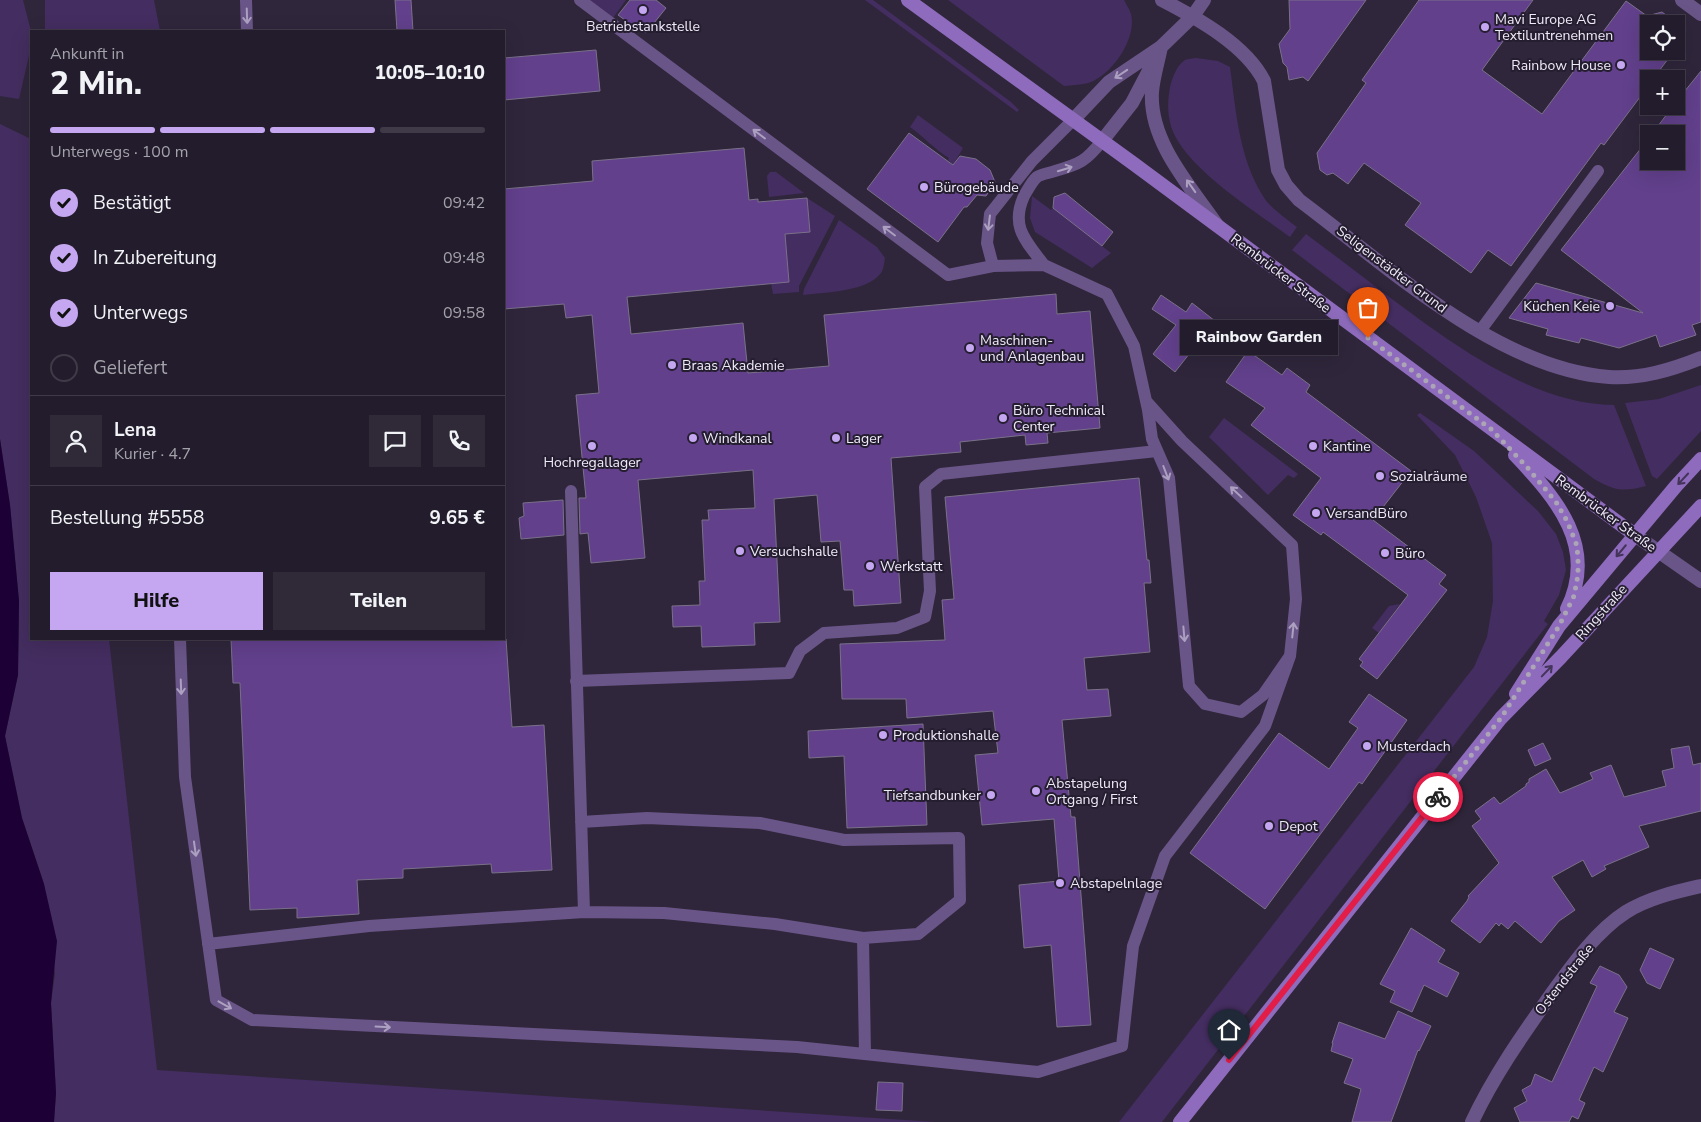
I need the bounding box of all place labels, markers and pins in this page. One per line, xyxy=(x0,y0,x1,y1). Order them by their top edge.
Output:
marker: Betriebstankstelle xyxy=(637,4,649,16)
place label: Mavi Europe AG Textiluntrenehmen xyxy=(1495,10,1613,45)
place label: Betriebstankstelle xyxy=(586,17,700,36)
marker: Mavi Europe AG Textiluntrenehmen xyxy=(1479,21,1491,33)
place label: Rainbow House xyxy=(1511,56,1611,75)
marker: Rainbow House xyxy=(1615,59,1627,71)
place label: Bürogebäude xyxy=(934,178,1019,197)
marker: Bürogebäude xyxy=(918,181,930,193)
pin xyxy=(1347,287,1389,338)
place label: Küchen Keie xyxy=(1523,297,1600,316)
marker: Küchen Keie xyxy=(1604,300,1616,312)
callout: Rainbow Garden xyxy=(1180,320,1338,356)
place label: Maschinen- und Anlagenbau xyxy=(980,331,1084,366)
marker: Maschinen- und Anlagenbau xyxy=(964,342,976,354)
place label: Braas Akademie xyxy=(682,356,784,375)
marker: Braas Akademie xyxy=(666,359,678,371)
place label: Büro Technical Center xyxy=(1013,401,1106,436)
marker: Büro Technical Center xyxy=(997,412,1009,424)
place label: Windkanal xyxy=(703,429,772,448)
place label: Lager xyxy=(846,429,882,448)
marker: Windkanal xyxy=(687,432,699,444)
marker: Lager xyxy=(830,432,842,444)
place label: Kantine xyxy=(1323,437,1371,456)
marker: Hochregallager xyxy=(586,440,598,452)
marker: Kantine xyxy=(1307,440,1319,452)
place label: Hochregallager xyxy=(543,453,641,472)
place label: Sozialräume xyxy=(1390,467,1467,486)
marker: Sozialräume xyxy=(1374,470,1386,482)
place label: VersandBüro xyxy=(1325,504,1408,523)
marker: VersandBüro xyxy=(1310,507,1322,519)
place label: Versuchshalle xyxy=(749,542,838,561)
place label: Büro xyxy=(1395,544,1425,563)
marker: Versuchshalle xyxy=(734,545,746,557)
marker: Büro xyxy=(1379,547,1391,559)
place label: Werkstatt xyxy=(880,557,943,576)
marker: Werkstatt xyxy=(864,560,876,572)
place label: Produktionshalle xyxy=(893,726,999,745)
marker: Produktionshalle xyxy=(877,729,889,741)
place label: Musterdach xyxy=(1377,737,1451,756)
marker: Musterdach xyxy=(1361,740,1373,752)
place label: Abstapelung Ortgang / First xyxy=(1046,774,1137,809)
marker: Abstapelung Ortgang / First xyxy=(1030,785,1042,797)
place label: Tiefsandbunker xyxy=(884,786,981,805)
marker: Tiefsandbunker xyxy=(985,789,997,801)
place label: Depot xyxy=(1279,817,1318,836)
marker: Depot xyxy=(1263,820,1275,832)
place label: Abstapelnlage xyxy=(1070,874,1162,893)
marker: Abstapelnlage xyxy=(1054,877,1066,889)
pin xyxy=(1208,1009,1250,1060)

